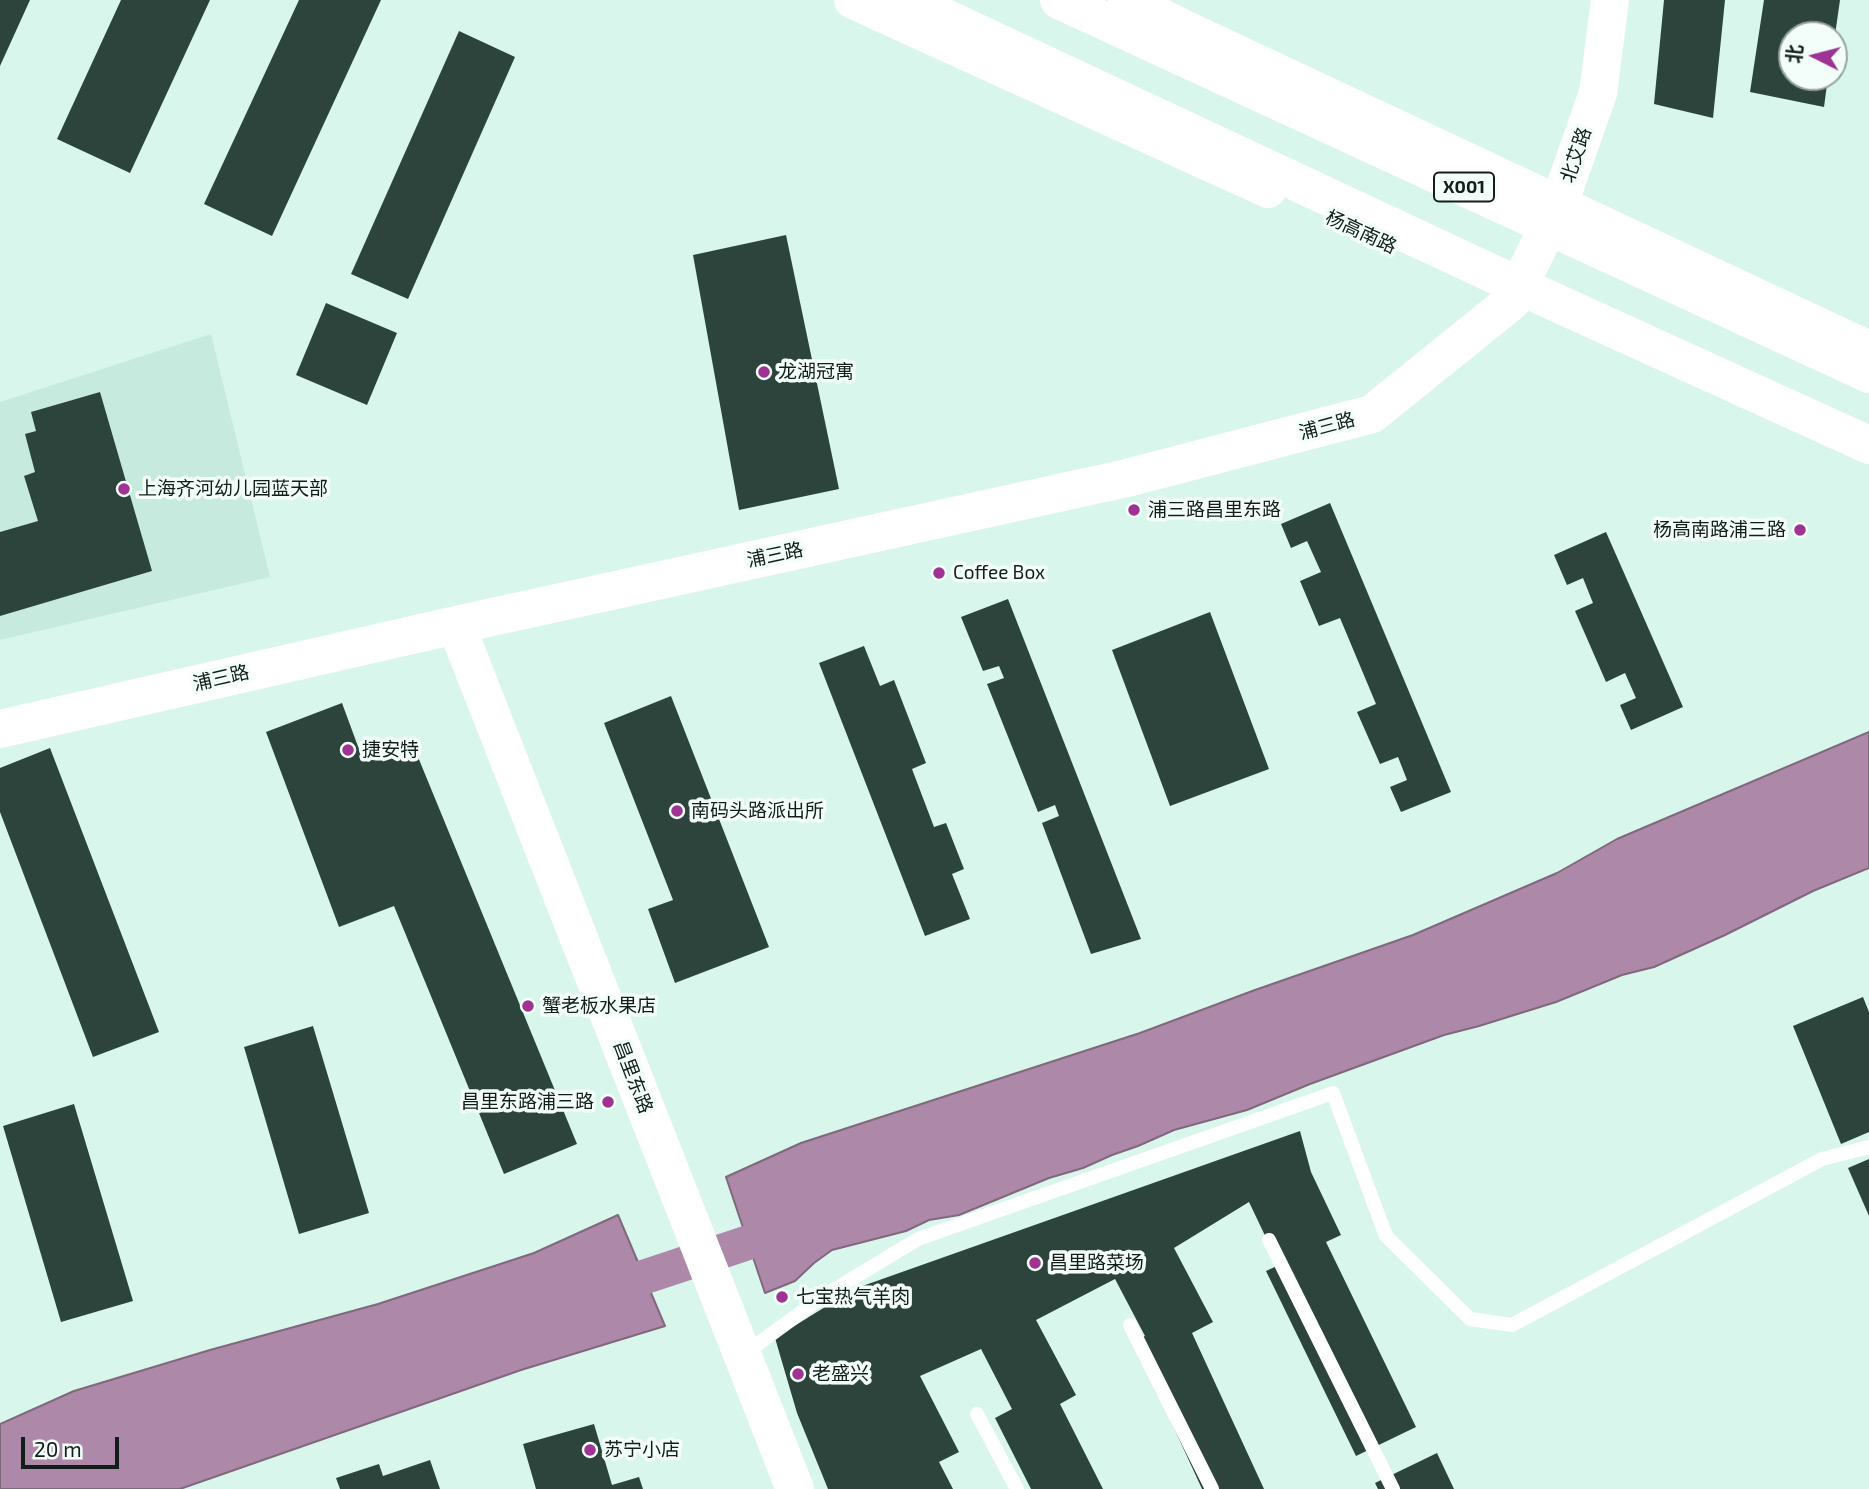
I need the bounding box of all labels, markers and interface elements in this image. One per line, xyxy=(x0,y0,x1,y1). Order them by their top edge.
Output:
north arrow xyxy=(1778,21,1848,91)
text: 北 xyxy=(1781,43,1806,65)
street label: 北艾路 xyxy=(1556,124,1596,186)
road number: X001 xyxy=(1434,172,1494,202)
street label: 杨高南路 xyxy=(1322,206,1400,258)
place label: 龙湖冠寓 xyxy=(778,361,854,383)
marker: 龙湖冠寓 xyxy=(756,364,772,380)
street label: 浦三路 xyxy=(1297,408,1357,444)
place label: 上海齐河幼儿园蓝天部 xyxy=(138,478,328,500)
marker: 上海齐河幼儿园蓝天部 xyxy=(116,481,132,497)
place label: 浦三路昌里东路 xyxy=(1148,499,1281,521)
marker: 浦三路昌里东路 xyxy=(1126,502,1142,518)
place label: 杨高南路浦三路 xyxy=(1653,519,1786,541)
marker: 杨高南路浦三路 xyxy=(1792,522,1808,538)
street label: 浦三路 xyxy=(745,538,805,572)
place label: Coffee Box xyxy=(953,562,1045,584)
marker: Coffee Box xyxy=(931,565,947,581)
street label: 浦三路 xyxy=(191,660,251,696)
place label: 捷安特 xyxy=(362,739,419,761)
marker: 捷安特 xyxy=(340,742,356,758)
place label: 南码头路派出所 xyxy=(691,800,824,822)
marker: 南码头路派出所 xyxy=(669,803,685,819)
place label: 蟹老板水果店 xyxy=(542,995,656,1017)
marker: 蟹老板水果店 xyxy=(520,998,536,1014)
street label: 昌里东路 xyxy=(609,1037,657,1117)
place label: 昌里东路浦三路 xyxy=(461,1091,594,1113)
marker: 昌里东路浦三路 xyxy=(600,1094,616,1110)
place label: 昌里路菜场 xyxy=(1049,1252,1144,1274)
marker: 昌里路菜场 xyxy=(1027,1255,1043,1271)
place label: 七宝热气羊肉 xyxy=(796,1286,910,1308)
marker: 七宝热气羊肉 xyxy=(774,1289,790,1305)
place label: 老盛兴 xyxy=(812,1363,869,1385)
marker: 老盛兴 xyxy=(790,1366,806,1382)
scale bar xyxy=(24,1422,122,1466)
text: 20 m xyxy=(34,1436,82,1461)
place label: 苏宁小店 xyxy=(604,1439,680,1461)
marker: 苏宁小店 xyxy=(582,1442,598,1458)

